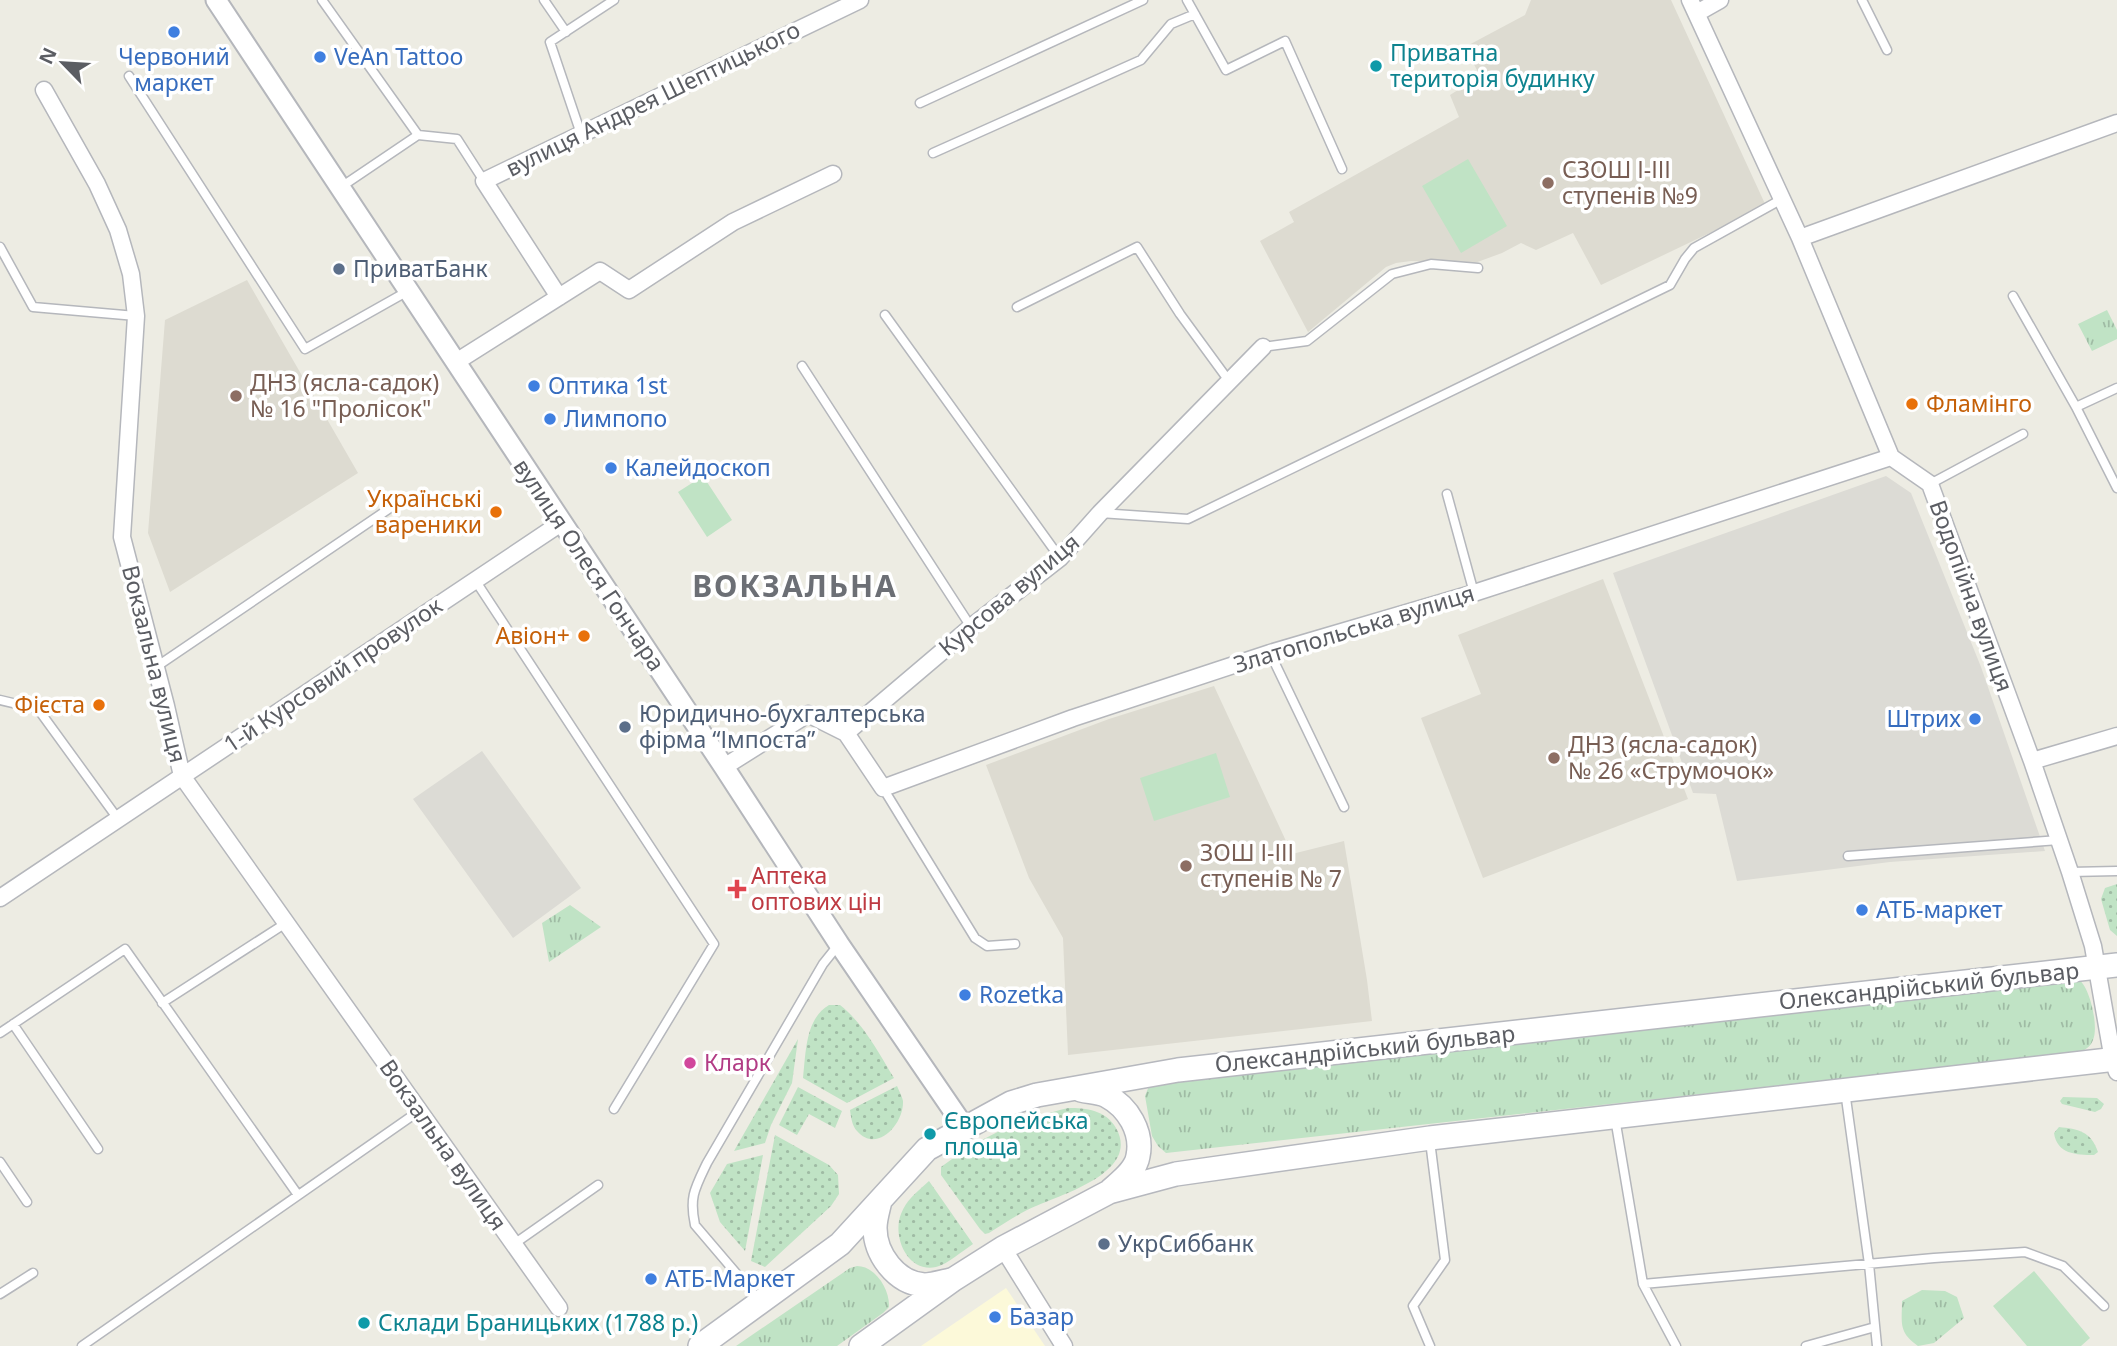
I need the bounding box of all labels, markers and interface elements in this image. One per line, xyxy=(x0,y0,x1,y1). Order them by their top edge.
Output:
street label: вулиця Андрея Шептицького xyxy=(500,13,805,183)
marker: Червоний маркет xyxy=(166,24,182,40)
north arrow xyxy=(28,28,98,98)
place label: Приватна територія будинку xyxy=(1390,36,1595,94)
place label: Червоний маркет xyxy=(118,40,230,98)
place label: VeAn Tattoo xyxy=(334,40,464,72)
text: N xyxy=(33,43,63,68)
marker: VeAn Tattoo xyxy=(312,49,328,65)
marker: Приватна територія будинку xyxy=(1368,58,1384,74)
place label: СЗОШ І-ІІІ ступенів №9 xyxy=(1562,153,1698,211)
marker: СЗОШ І-ІІІ ступенів №9 xyxy=(1540,175,1556,191)
place label: ПриватБанк xyxy=(353,252,488,284)
marker: ПриватБанк xyxy=(331,261,347,277)
place label: ДНЗ (ясла-садок) № 16 "Пролісок" xyxy=(250,366,439,424)
place label: Оптика 1st xyxy=(548,369,667,401)
marker: Оптика 1st xyxy=(526,378,542,394)
place label: Фламінго xyxy=(1926,387,2032,419)
marker: ДНЗ (ясла-садок) № 16 "Пролісок" xyxy=(228,388,244,404)
marker: Фламінго xyxy=(1904,396,1920,412)
place label: Лимпопо xyxy=(564,402,667,434)
marker: Лимпопо xyxy=(542,411,558,427)
place label: Калейдоскоп xyxy=(625,451,771,483)
street label: вулиця Олеся Гончара xyxy=(507,452,673,677)
marker: Калейдоскоп xyxy=(603,460,619,476)
place label: Українські вареники xyxy=(367,482,482,540)
street label: Водопійна вулиця xyxy=(1922,496,2021,696)
marker: Українські вареники xyxy=(488,504,504,520)
street label: Курсова вулиця xyxy=(931,526,1086,663)
street label: Вокзальна вулиця xyxy=(115,562,195,766)
district label: ВОКЗАЛЬНА xyxy=(692,565,898,606)
street label: Златопольська вулиця xyxy=(1230,576,1478,680)
street label: 1-й Курсовий провулок xyxy=(217,589,449,759)
place label: Авіон+ xyxy=(495,619,570,651)
marker: Авіон+ xyxy=(576,628,592,644)
place label: Фієста xyxy=(14,688,85,720)
marker: Фієста xyxy=(91,697,107,713)
place label: Юридично-бухгалтерська фірма “Імпоста” xyxy=(639,697,926,755)
place label: Штрих xyxy=(1886,702,1961,734)
marker: Штрих xyxy=(1967,711,1983,727)
marker: Юридично-бухгалтерська фірма “Імпоста” xyxy=(617,719,633,735)
place label: ДНЗ (ясла-садок) № 26 «Струмочок» xyxy=(1568,728,1774,786)
marker: ДНЗ (ясла-садок) № 26 «Струмочок» xyxy=(1546,750,1562,766)
place label: ЗОШ І-ІІІ ступенів № 7 xyxy=(1200,836,1342,894)
marker: ЗОШ І-ІІІ ступенів № 7 xyxy=(1178,858,1194,874)
place label: Аптека оптових цін xyxy=(751,859,882,917)
marker: Аптека оптових цін xyxy=(729,881,745,897)
place label: АТБ-маркет xyxy=(1876,893,2003,925)
marker: АТБ-маркет xyxy=(1854,902,1870,918)
street label: Олександрійський бульвар xyxy=(1777,953,2081,1017)
place label: Rozetka xyxy=(979,978,1064,1010)
marker: Rozetka xyxy=(957,987,973,1003)
street label: Олександрійський бульвар xyxy=(1213,1016,1517,1080)
place label: Кларк xyxy=(704,1046,772,1078)
street label: Вокзальна вулиця xyxy=(373,1052,515,1236)
marker: Кларк xyxy=(682,1055,698,1071)
place label: Європейська площа xyxy=(944,1104,1089,1162)
marker: Європейська площа xyxy=(922,1126,938,1142)
place label: УкрСиббанк xyxy=(1118,1227,1255,1259)
marker: УкрСиббанк xyxy=(1096,1236,1112,1252)
place label: АТБ-Маркет xyxy=(665,1262,795,1294)
marker: АТБ-Маркет xyxy=(643,1271,659,1287)
place label: Базар xyxy=(1009,1300,1074,1332)
place label: Склади Браницьких (1788 р.) xyxy=(378,1306,698,1338)
marker: Базар xyxy=(987,1309,1003,1325)
marker: Склади Браницьких (1788 р.) xyxy=(356,1315,372,1331)

